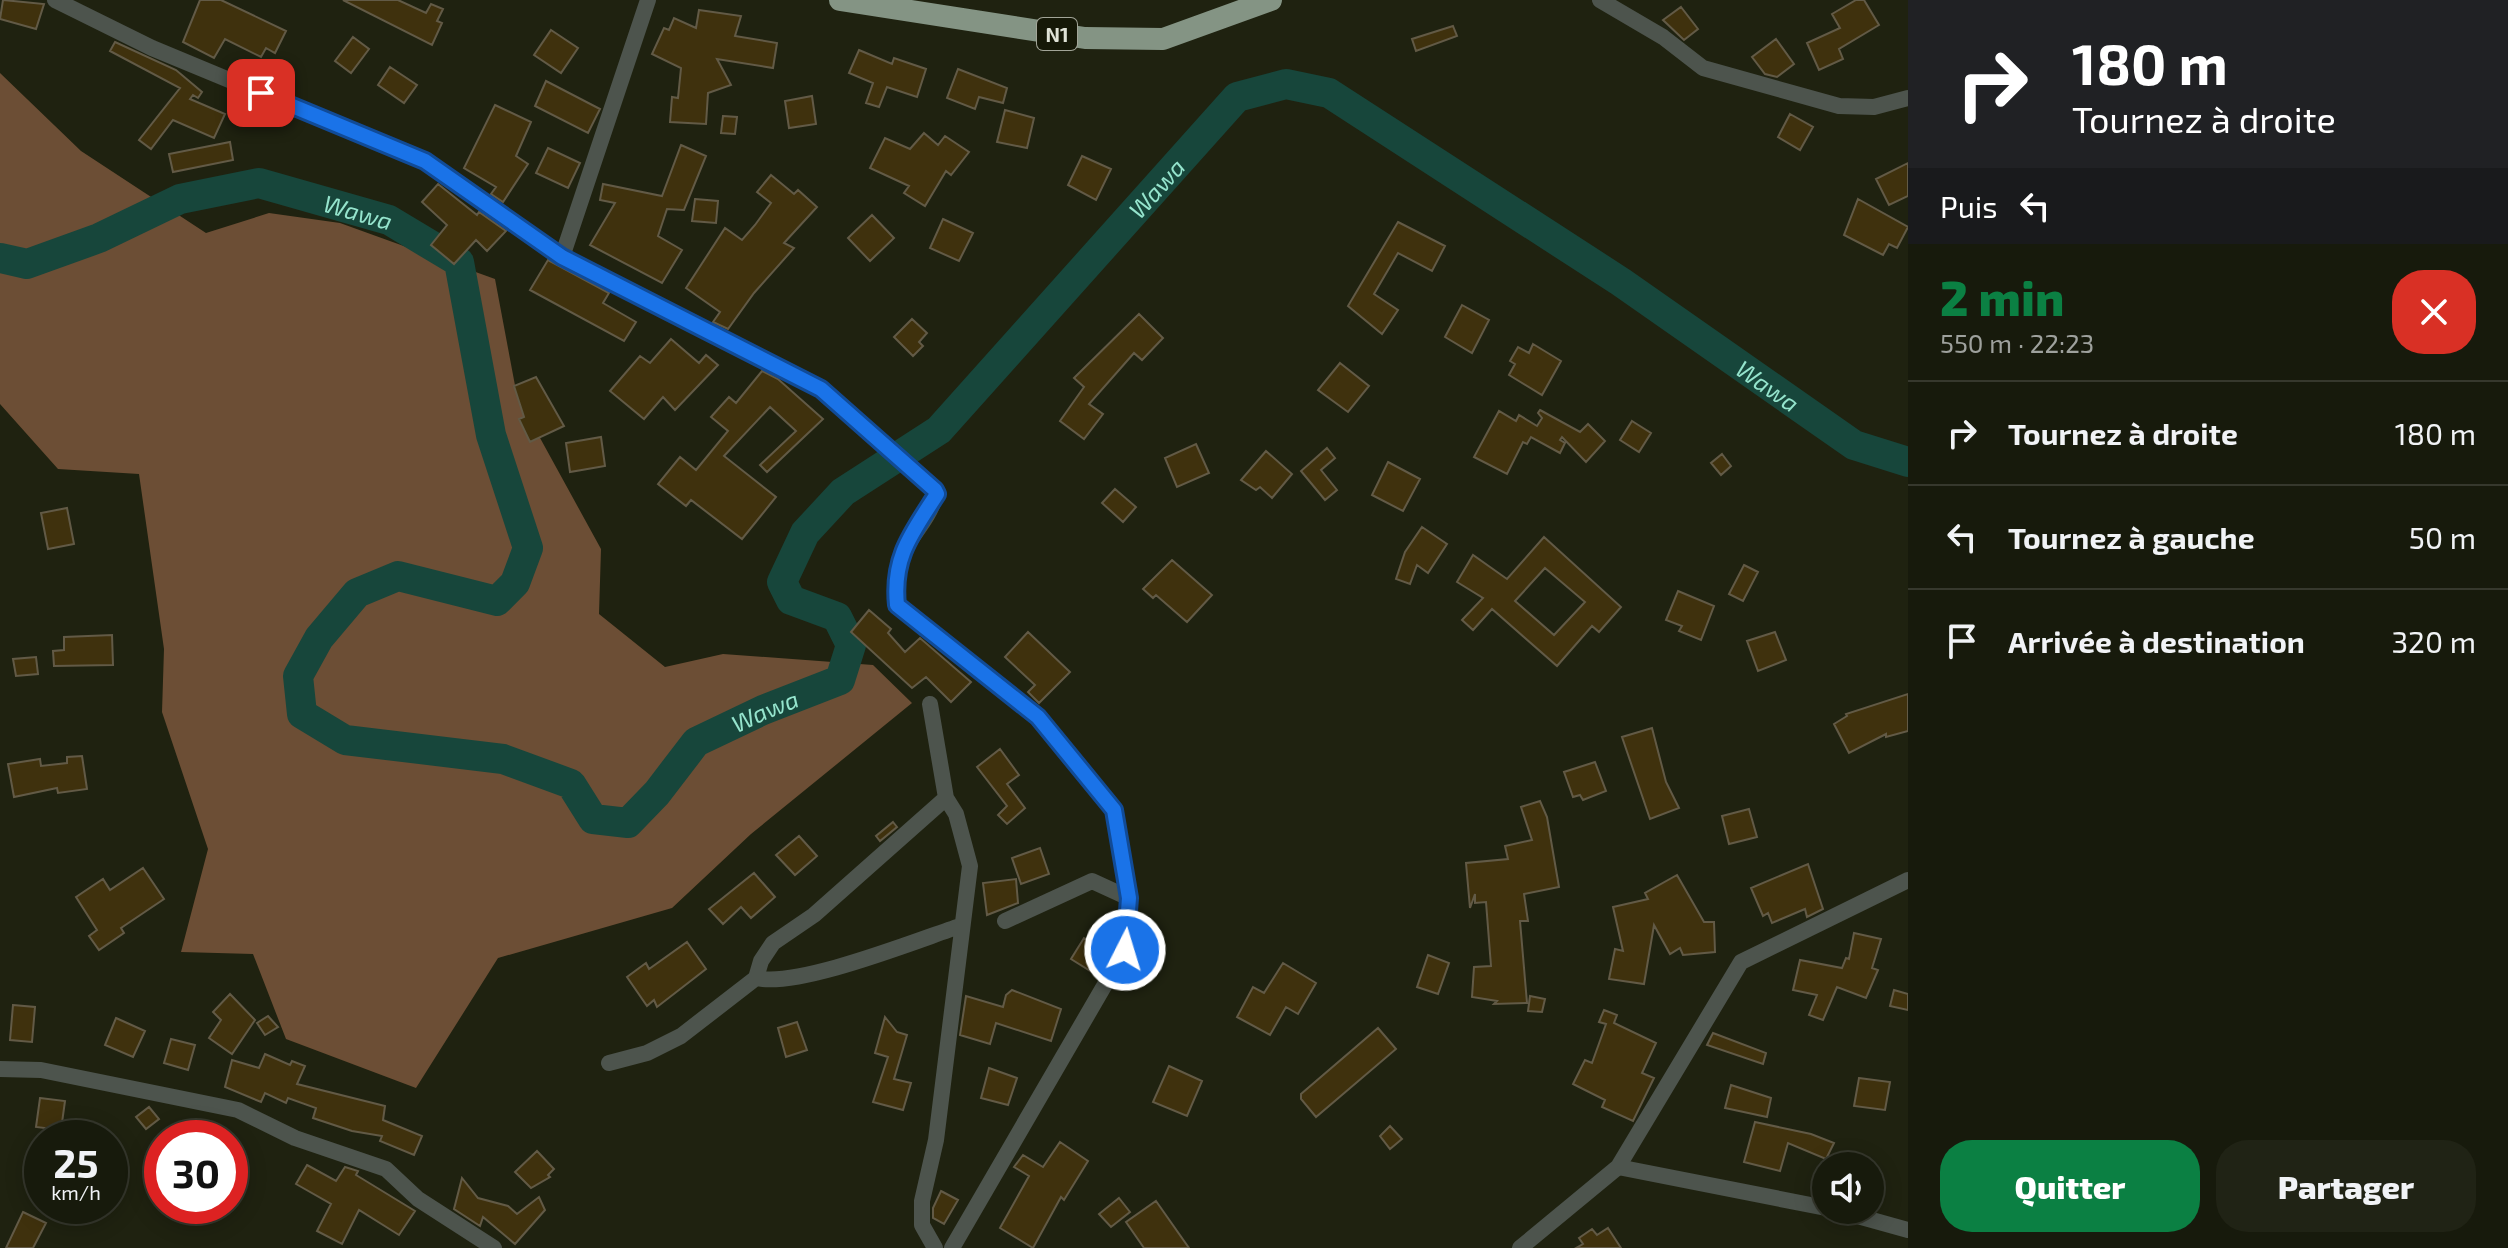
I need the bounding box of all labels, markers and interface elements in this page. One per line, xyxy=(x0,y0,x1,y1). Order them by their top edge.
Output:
road number: N1 xyxy=(1037,18,1077,50)
text: 180 m xyxy=(2072,29,2228,96)
icon: right xyxy=(1940,32,2044,136)
pin xyxy=(227,59,295,127)
icon: arrive xyxy=(239,71,283,115)
text: Tournez à droite xyxy=(2072,97,2336,140)
water label: Wawa xyxy=(1122,152,1190,224)
icon: left xyxy=(2013,184,2057,228)
water label: Wawa xyxy=(321,188,396,235)
text: Puis xyxy=(1940,188,1997,224)
text: 2 min xyxy=(1940,268,2064,326)
button: close xyxy=(2392,270,2476,354)
text: 550 m · 22:23 xyxy=(1940,327,2094,358)
water label: Wawa xyxy=(1731,353,1805,417)
icon: right xyxy=(1940,411,1984,455)
text: Tournez à droite xyxy=(2008,415,2238,451)
text: 180 m xyxy=(2395,415,2476,451)
icon: left xyxy=(1940,515,1984,559)
text: Tournez à gauche xyxy=(2008,519,2255,555)
text: 50 m xyxy=(2409,519,2476,555)
icon: arrive xyxy=(1940,619,1984,663)
text: Arrivée à destination xyxy=(2008,623,2305,659)
text: 320 m xyxy=(2391,623,2476,659)
water label: Wawa xyxy=(726,683,802,738)
position arrow xyxy=(1083,908,1167,992)
speed limit sign: 30 xyxy=(144,1120,248,1224)
text: 25 xyxy=(53,1138,99,1186)
button: Quitter xyxy=(1940,1140,2200,1232)
button: Partager xyxy=(2216,1140,2476,1232)
map controls xyxy=(1812,1152,1884,1224)
button: sound xyxy=(1812,1152,1884,1224)
text: km/h xyxy=(51,1180,101,1204)

